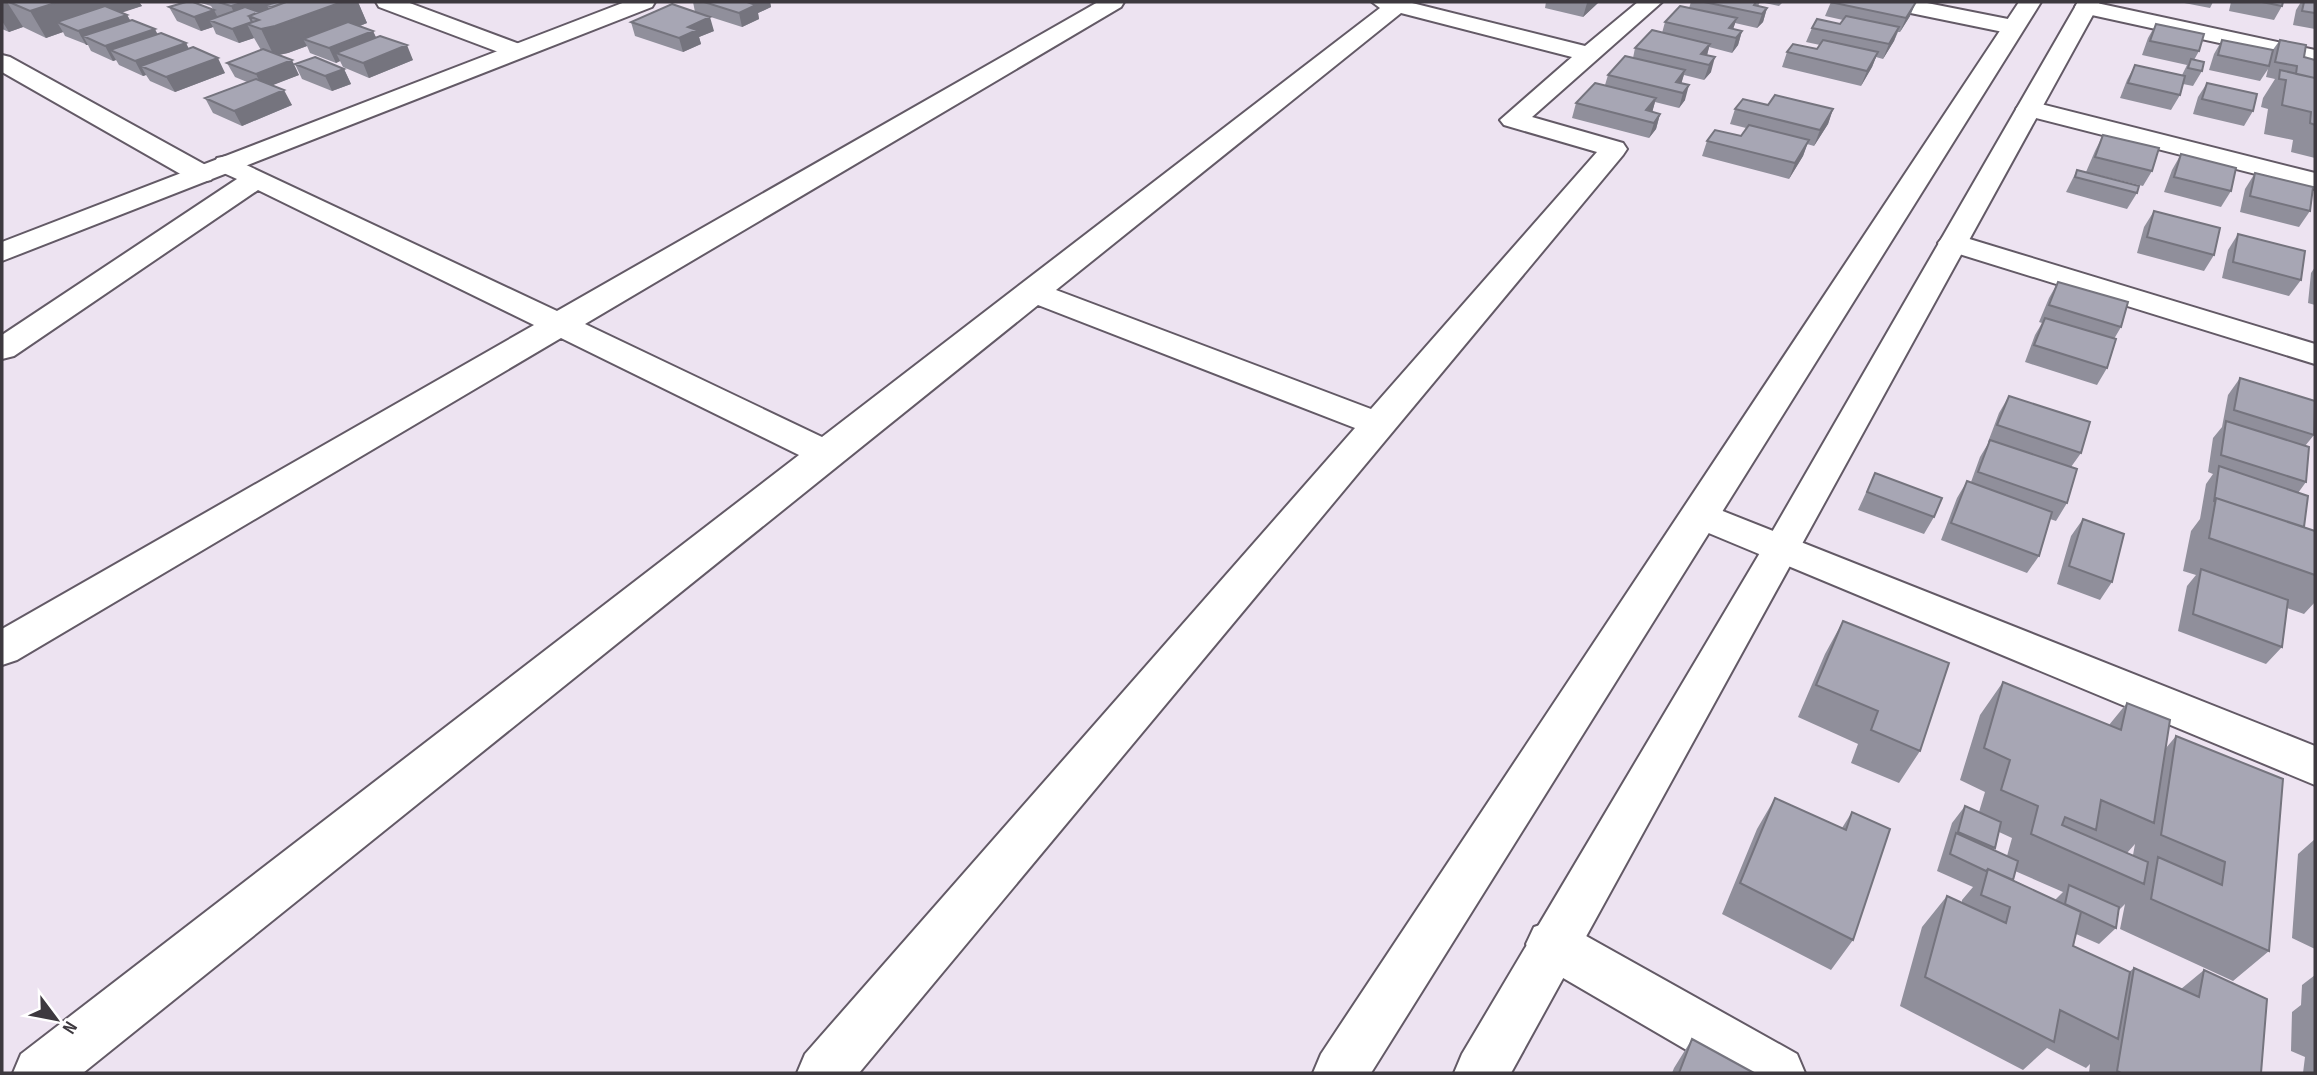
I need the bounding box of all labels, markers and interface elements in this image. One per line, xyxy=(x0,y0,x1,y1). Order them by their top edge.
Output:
north arrow xyxy=(21,984,91,1054)
text: N xyxy=(57,1017,82,1038)

